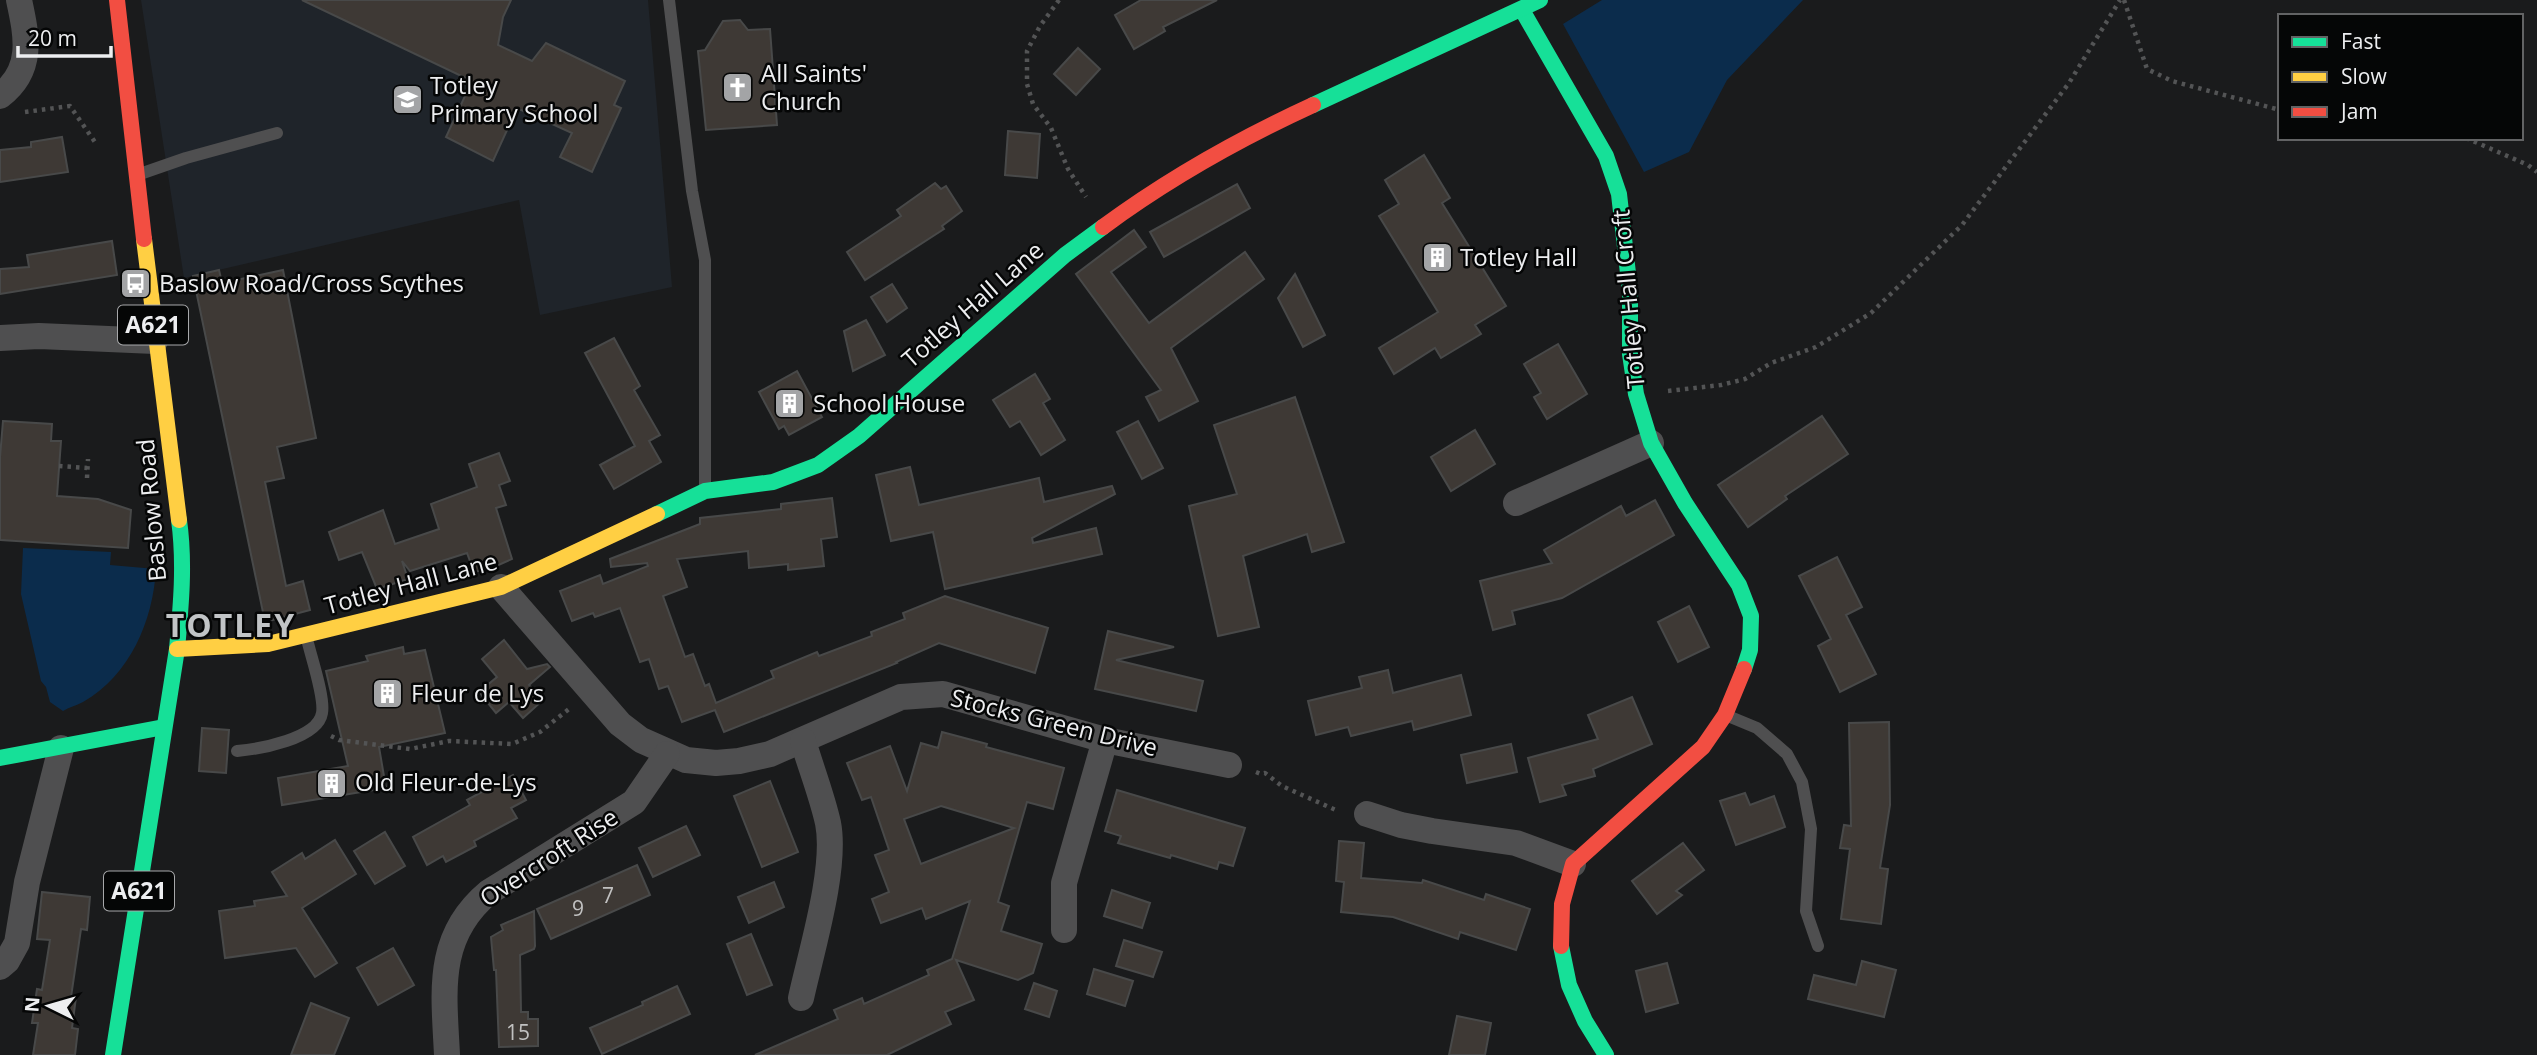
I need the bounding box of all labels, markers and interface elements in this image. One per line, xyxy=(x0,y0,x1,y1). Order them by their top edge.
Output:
scale bar xyxy=(18,14,110,58)
legend xyxy=(2278,14,2523,140)
text: 20 m xyxy=(28,24,77,52)
text: Fast xyxy=(2341,27,2381,55)
place label: All Saints' Church xyxy=(761,56,867,117)
text: Slow xyxy=(2341,62,2387,90)
place label: Totley Primary School xyxy=(430,68,598,129)
church icon: All Saints' Church xyxy=(721,71,755,105)
school or university icon: Totley Primary School xyxy=(390,83,424,117)
text: Jam xyxy=(2339,97,2378,125)
street label: Totley Hall Croft xyxy=(1603,208,1652,390)
street label: Totley Hall Lane xyxy=(894,233,1050,375)
place label: Totley Hall xyxy=(1460,240,1577,273)
building icon: Totley Hall xyxy=(1420,241,1454,275)
place label: Baslow Road/Cross Scythes xyxy=(159,266,464,299)
bus stop icon: Baslow Road/Cross Scythes xyxy=(119,267,153,301)
road number: A621 xyxy=(118,306,188,344)
place label: School House xyxy=(813,386,965,419)
building icon: School House xyxy=(773,387,807,421)
street label: Baslow Road xyxy=(128,438,173,583)
street label: Totley Hall Lane xyxy=(321,544,501,621)
district label: TOTLEY xyxy=(166,603,296,646)
place label: Fleur de Lys xyxy=(411,676,544,709)
building icon: Fleur de Lys xyxy=(371,677,405,711)
street label: Stocks Green Drive xyxy=(948,680,1161,763)
place label: Old Fleur-de-Lys xyxy=(355,765,537,798)
building icon: Old Fleur-de-Lys xyxy=(315,766,349,800)
street label: Overcroft Rise xyxy=(473,800,624,914)
road number: A621 xyxy=(104,872,174,911)
house number: 7 xyxy=(602,881,614,909)
house number: 9 xyxy=(572,894,584,922)
north arrow xyxy=(14,971,84,1041)
text: N xyxy=(18,996,46,1013)
house number: 15 xyxy=(506,1018,530,1046)

